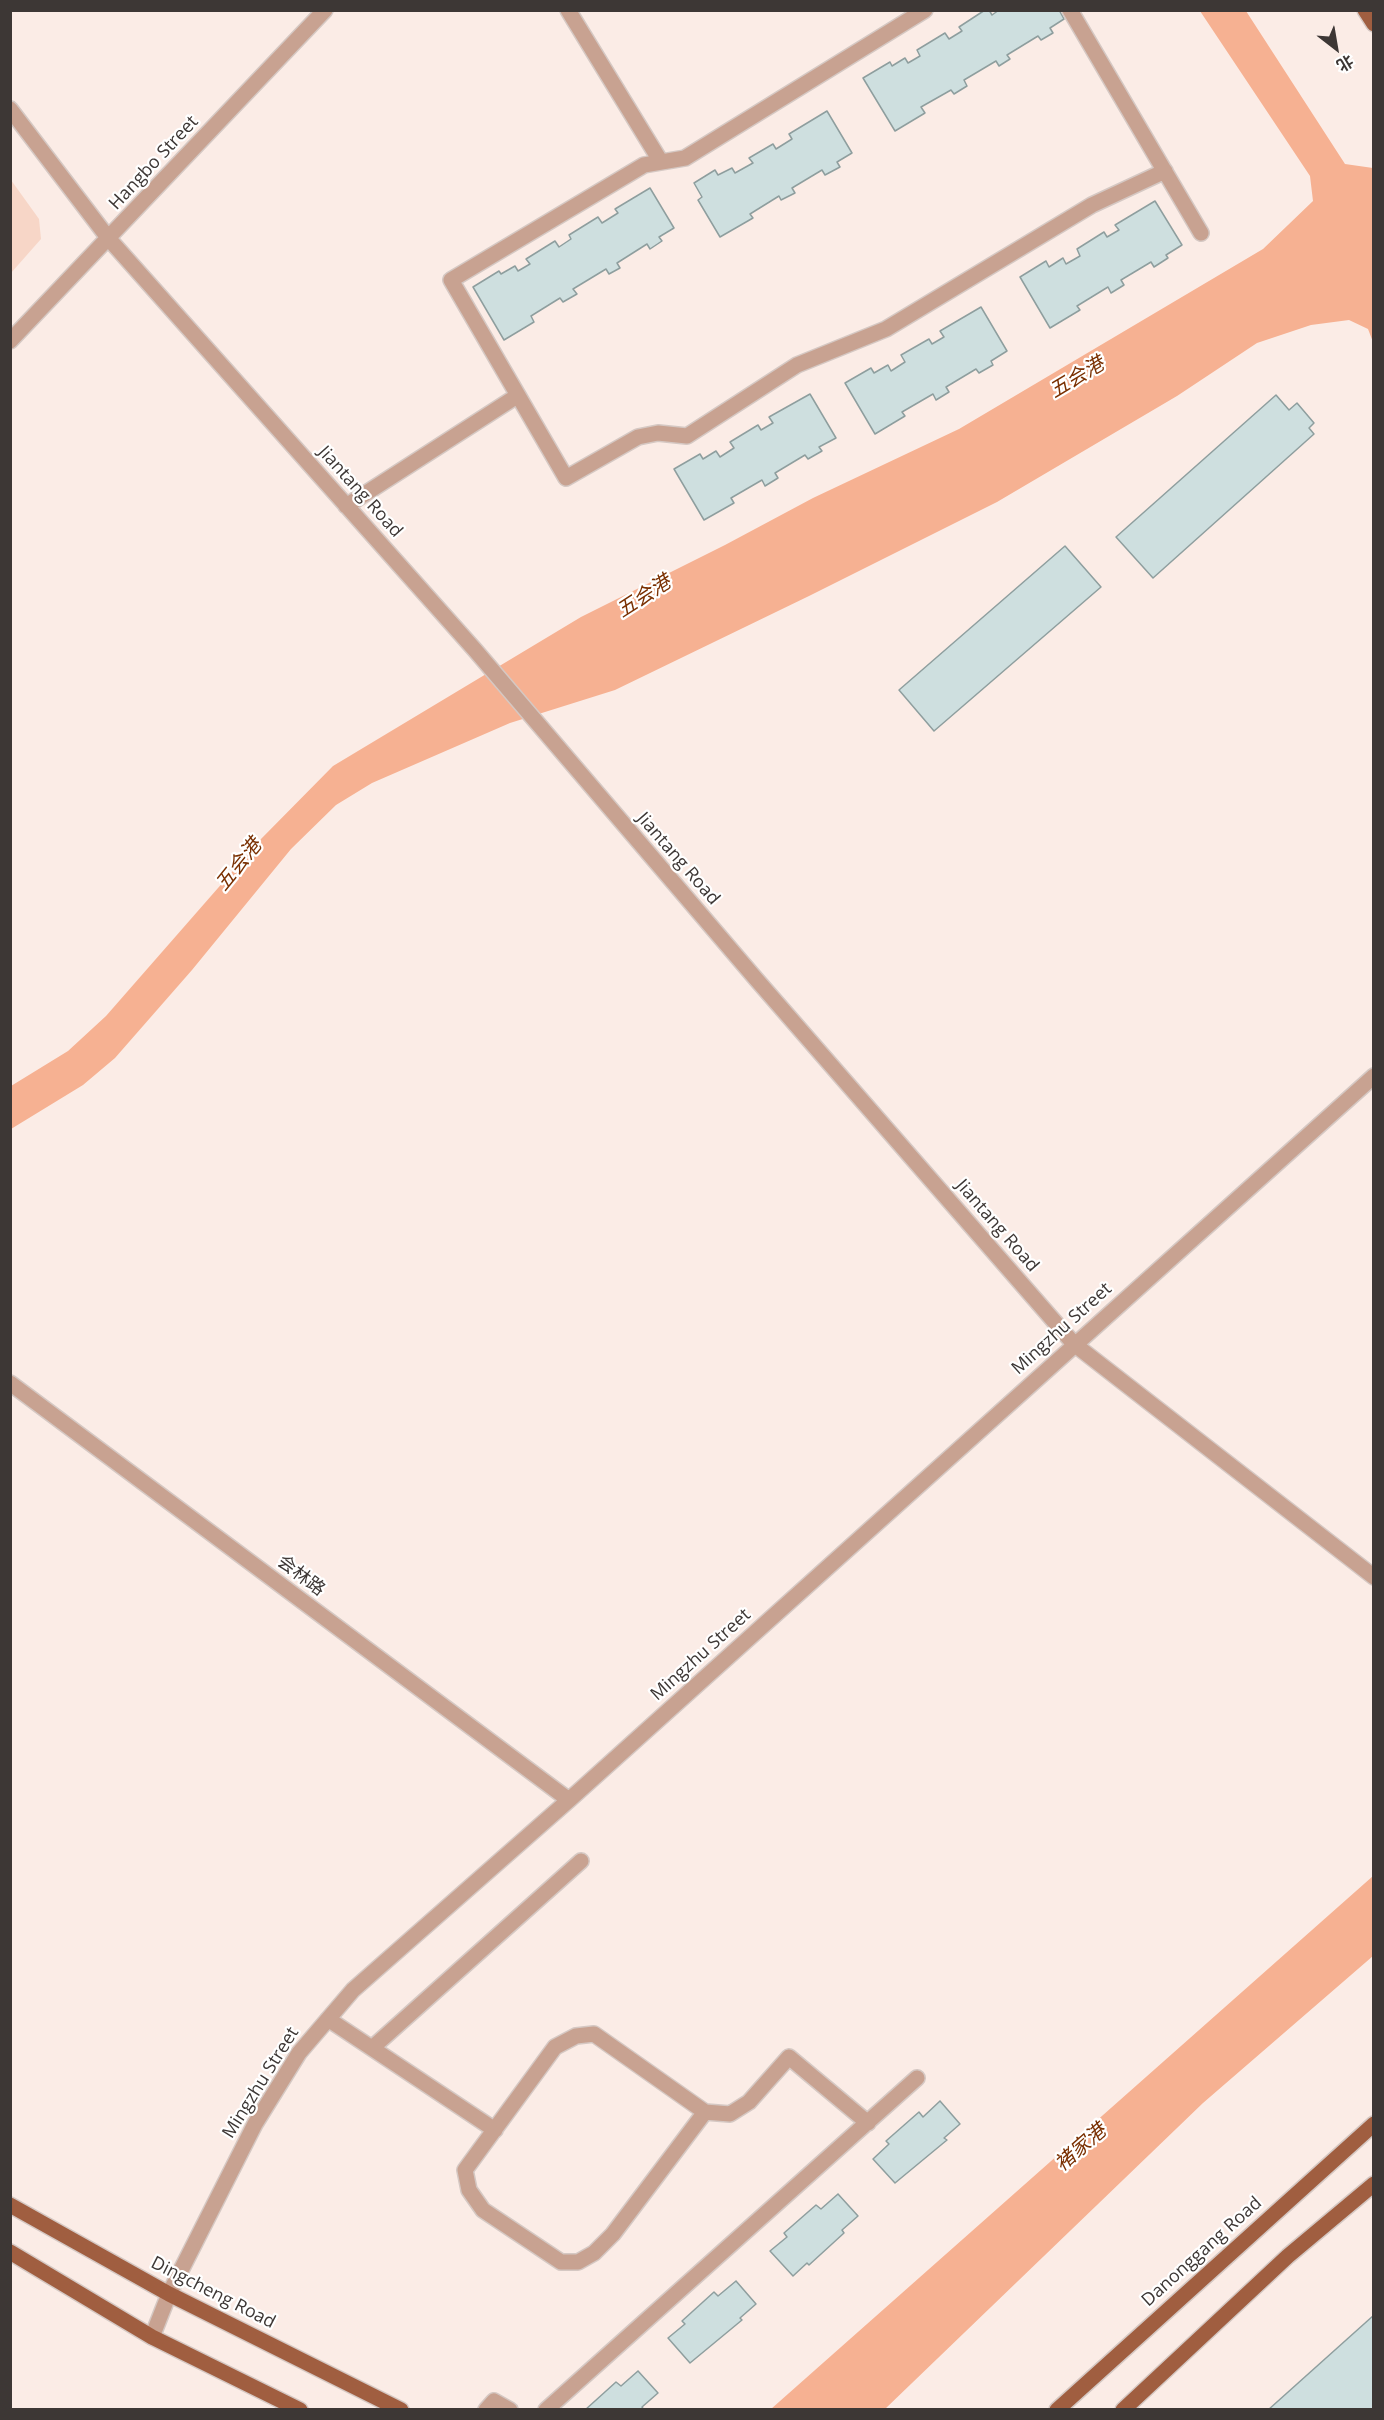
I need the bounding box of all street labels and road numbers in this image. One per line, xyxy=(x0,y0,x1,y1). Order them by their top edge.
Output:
street label: Hangbo Street xyxy=(105,111,203,215)
street label: Jiantang Road xyxy=(313,442,407,542)
street label: Jiantang Road xyxy=(632,808,724,910)
street label: Jiantang Road xyxy=(951,1175,1043,1277)
street label: Mingzhu Street xyxy=(1008,1278,1116,1380)
street label: 会林路 xyxy=(273,1551,329,1601)
street label: Mingzhu Street xyxy=(647,1604,755,1706)
street label: Mingzhu Street xyxy=(218,2023,304,2143)
street label: Danonggang Road xyxy=(1138,2192,1266,2312)
street label: Dingcheng Road xyxy=(147,2252,279,2334)

